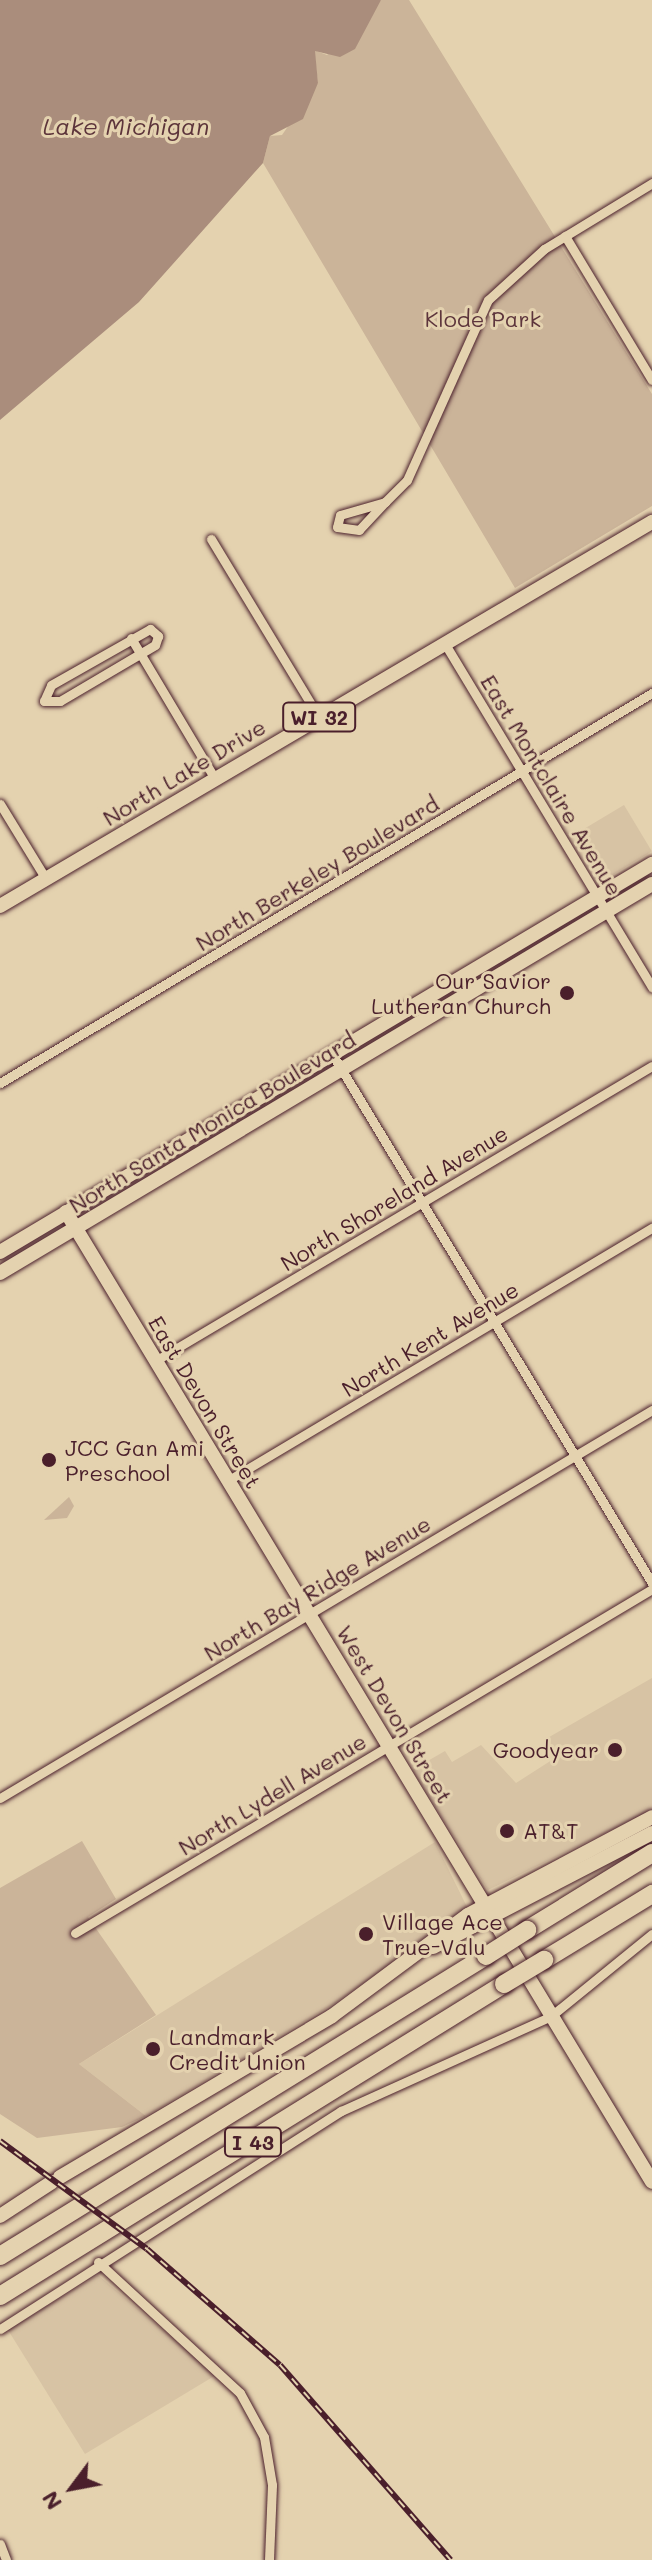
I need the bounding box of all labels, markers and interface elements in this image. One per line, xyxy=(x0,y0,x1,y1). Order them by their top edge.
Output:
water label: Lake Michigan xyxy=(43,112,209,140)
park label: Klode Park xyxy=(425,306,541,332)
street label: East Montclaire Avenue xyxy=(476,670,628,900)
road number: WI 32 xyxy=(281,701,357,733)
street label: North Lake Drive xyxy=(98,713,270,831)
street label: North Berkeley Boulevard xyxy=(191,790,443,956)
place label: Our Savior Lutheran Church xyxy=(371,967,551,1018)
marker: Our Savior Lutheran Church xyxy=(558,984,576,1002)
street label: North Santa Monica Boulevard xyxy=(64,1026,360,1218)
street label: North Shoreland Avenue xyxy=(276,1120,512,1276)
street label: North Kent Avenue xyxy=(337,1276,523,1402)
street label: East Devon Street xyxy=(143,1311,267,1493)
place label: JCC Gan Ami Preschool xyxy=(65,1434,204,1486)
marker: JCC Gan Ami Preschool xyxy=(40,1451,58,1469)
street label: North Bay Ridge Avenue xyxy=(199,1510,435,1666)
street label: West Devon Street xyxy=(331,1620,459,1808)
street label: North Lydell Avenue xyxy=(173,1728,371,1860)
place label: Goodyear xyxy=(493,1737,599,1763)
marker: Goodyear xyxy=(606,1741,624,1759)
place label: AT&T xyxy=(523,1818,579,1844)
marker: AT&T xyxy=(498,1822,516,1840)
place label: Village Ace True-Valu xyxy=(382,1908,503,1960)
marker: Village Ace True-Valu xyxy=(357,1925,375,1943)
place label: Landmark Credit Union xyxy=(169,2023,306,2074)
marker: Landmark Credit Union xyxy=(144,2040,162,2058)
road number: I 43 xyxy=(223,2126,283,2158)
north arrow xyxy=(32,2448,112,2528)
text: N xyxy=(35,2486,68,2516)

